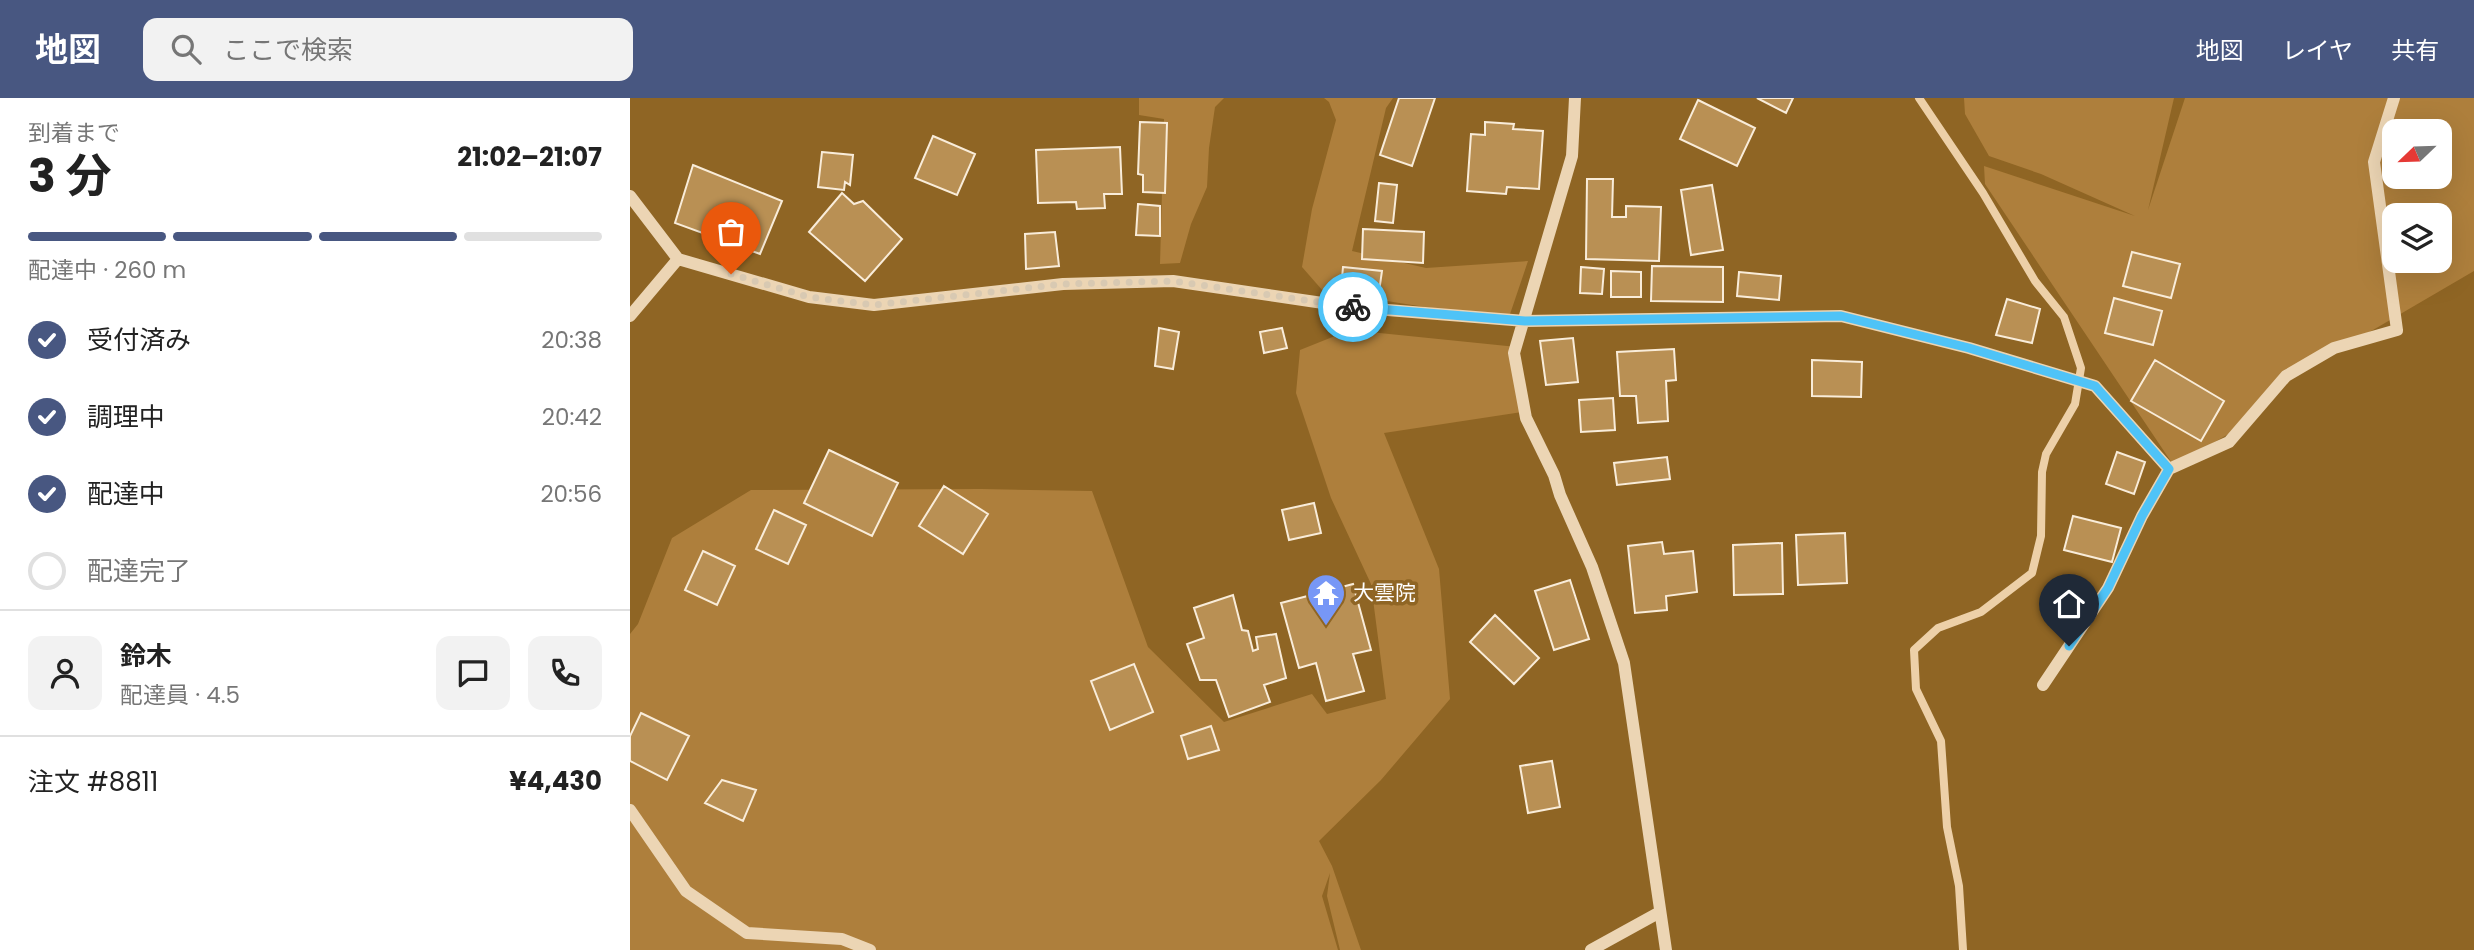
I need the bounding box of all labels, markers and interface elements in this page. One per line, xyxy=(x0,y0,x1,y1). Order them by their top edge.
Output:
search box xyxy=(143,18,633,81)
text: 地図 xyxy=(35,26,101,73)
icon: search xyxy=(167,30,205,68)
text: ここで検索 xyxy=(223,32,353,68)
text: 地図 xyxy=(2196,34,2244,67)
text: レイヤ xyxy=(2282,34,2353,67)
text: 共有 xyxy=(2391,34,2439,67)
text: 到着まで xyxy=(28,117,120,149)
north arrow xyxy=(2382,119,2452,189)
map controls xyxy=(2382,119,2452,273)
text: 21:02–21:07 xyxy=(457,139,602,175)
text: 3 分 xyxy=(28,144,112,208)
pin xyxy=(701,202,761,274)
button: layers xyxy=(2382,203,2452,273)
icon: bag xyxy=(712,213,750,251)
text: 配達中 · 260 m xyxy=(28,254,186,286)
courier xyxy=(1318,272,1388,342)
icon: bike xyxy=(1334,288,1372,326)
icon: check xyxy=(28,321,66,359)
text: 受付済み xyxy=(87,322,191,358)
text: 20:38 xyxy=(541,324,602,356)
icon: check xyxy=(28,398,66,436)
text: 調理中 xyxy=(87,399,165,435)
text: 20:42 xyxy=(542,401,602,433)
icon: check xyxy=(28,475,66,513)
text: 配達中 xyxy=(87,476,165,512)
text: 20:56 xyxy=(540,478,602,510)
text: 配達完了 xyxy=(87,553,191,589)
temple icon: 大雲院 xyxy=(1305,572,1347,627)
pin xyxy=(2039,574,2099,646)
place label: 大雲院 xyxy=(1353,578,1416,607)
icon: home xyxy=(2050,585,2088,623)
button: person xyxy=(28,636,102,710)
button: chat xyxy=(436,636,510,710)
button: phone xyxy=(528,636,602,710)
text: 鈴木 xyxy=(120,638,172,674)
text: 配達員 · 4.5 xyxy=(120,679,240,711)
text: ¥4,430 xyxy=(509,763,602,799)
text: 注文 #8811 xyxy=(28,764,158,800)

